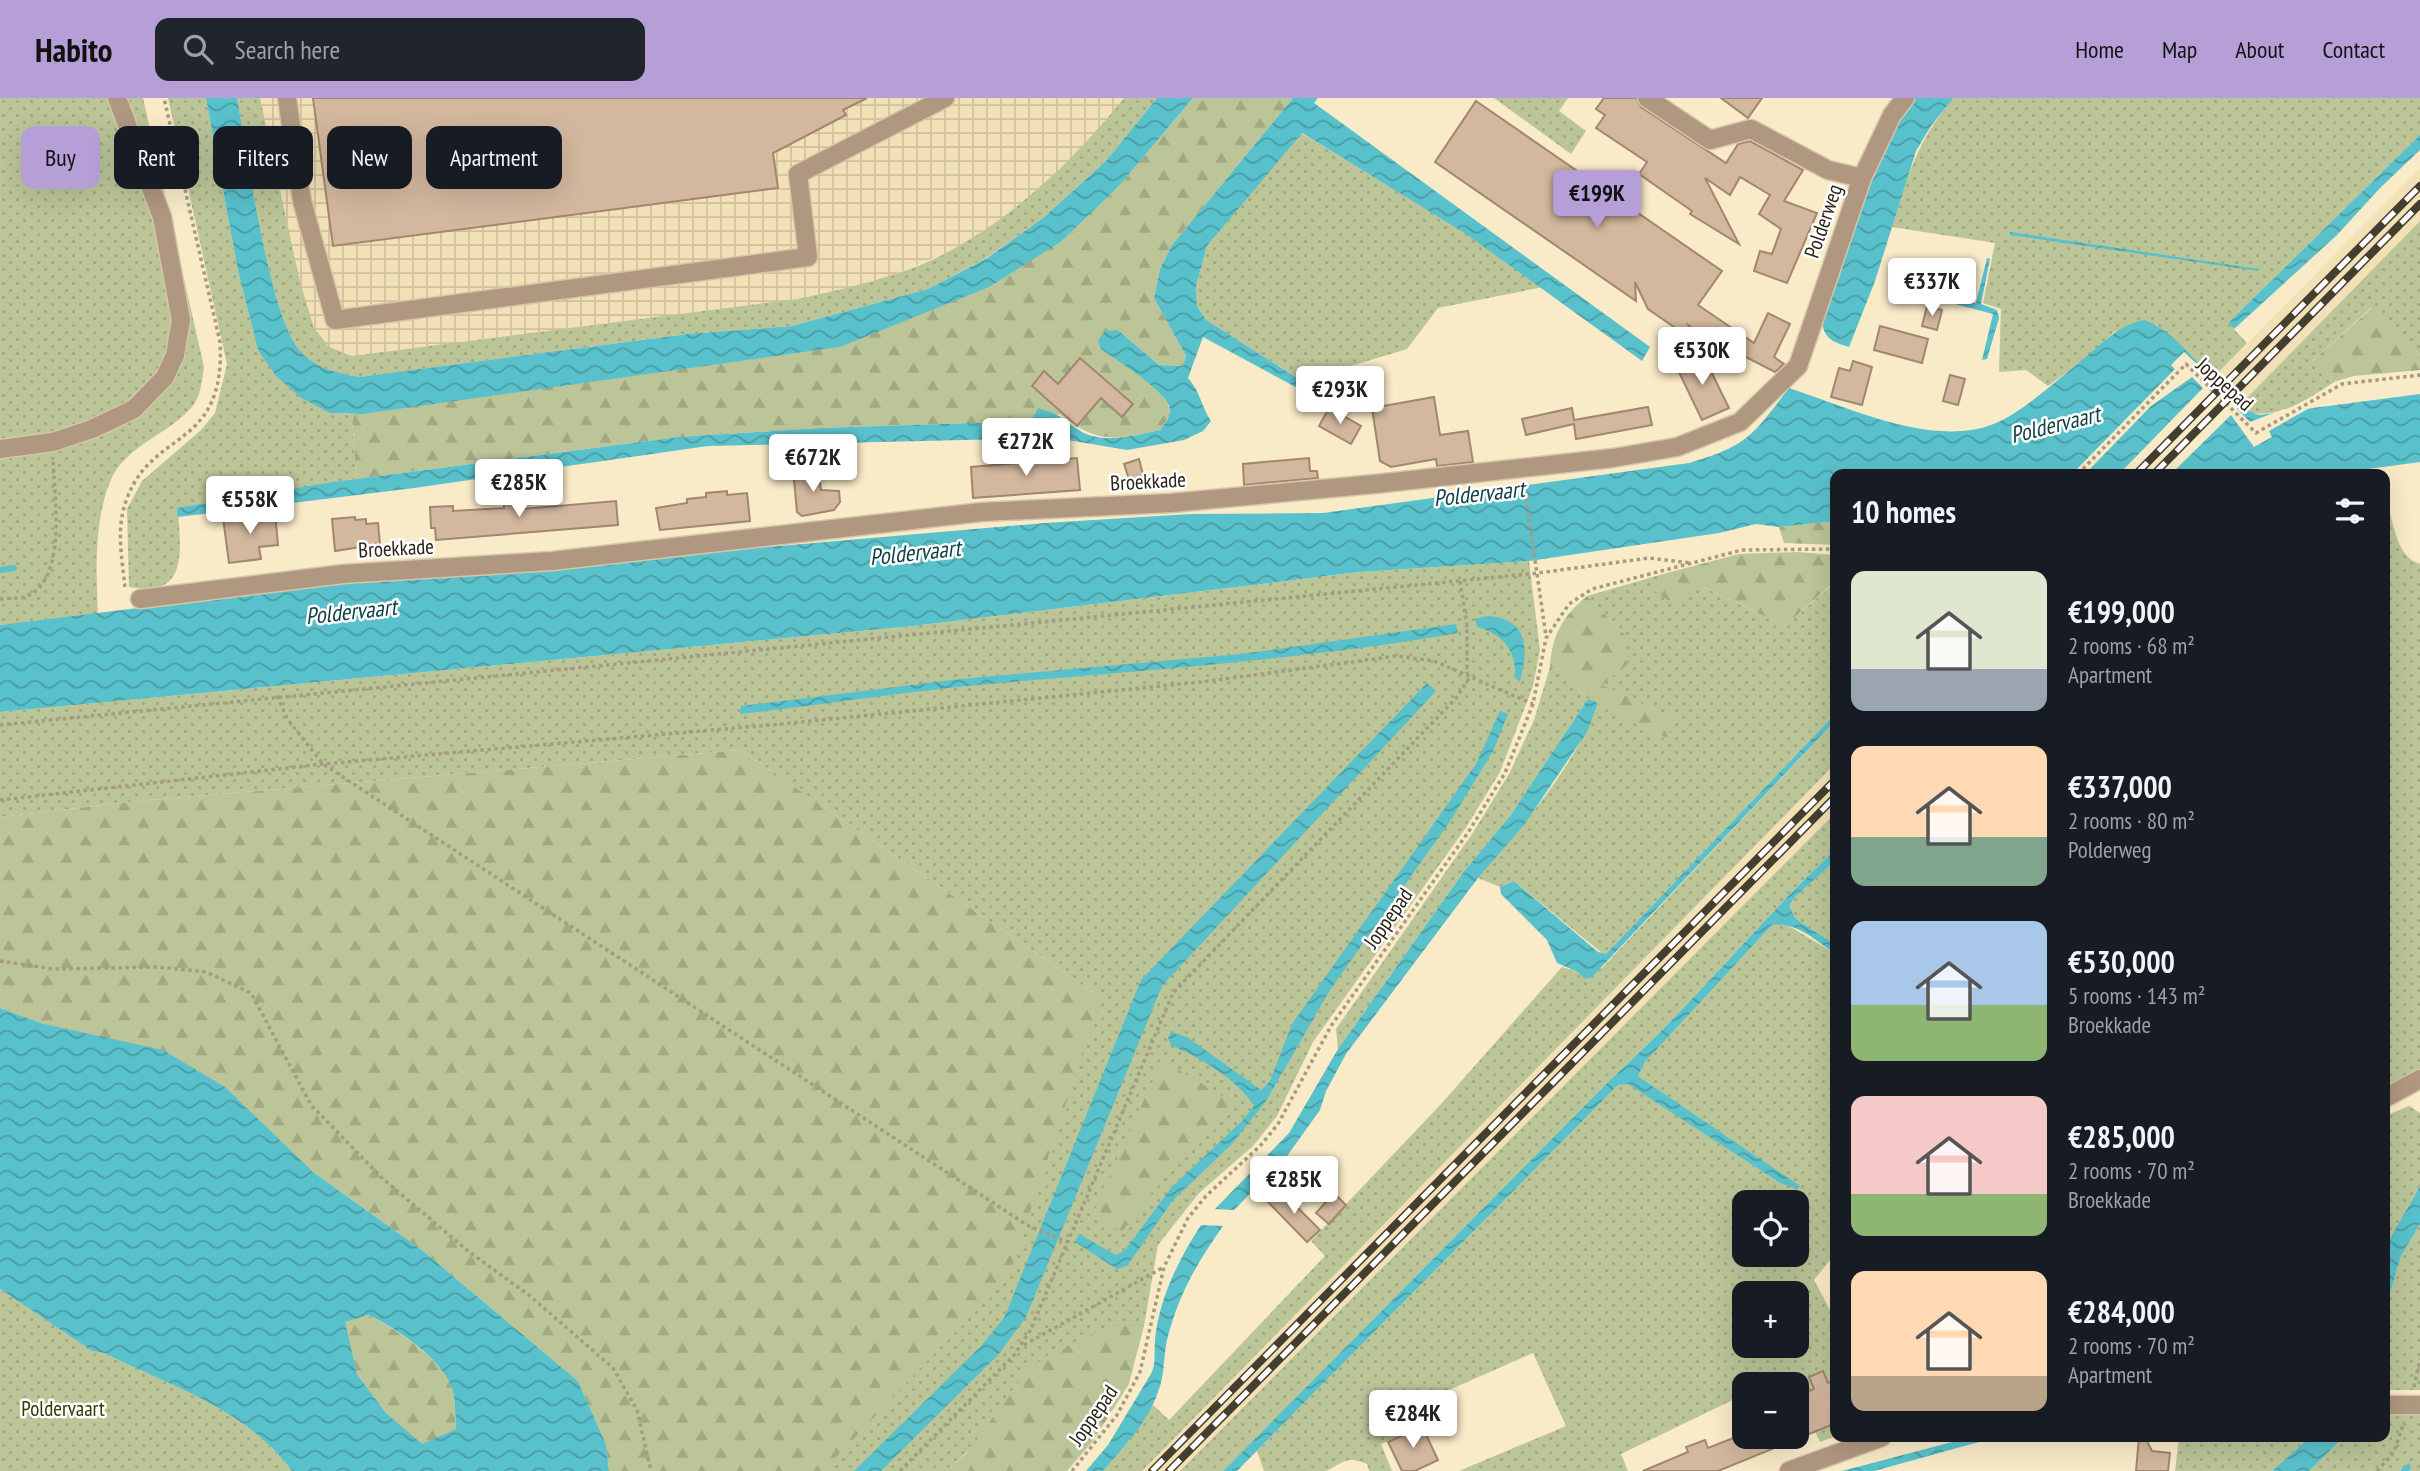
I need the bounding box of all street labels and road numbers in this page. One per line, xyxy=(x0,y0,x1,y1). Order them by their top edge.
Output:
street label: Polderweg xyxy=(1798,181,1848,261)
street label: Joppepad xyxy=(2190,351,2259,417)
street label: Broekkade xyxy=(1109,466,1187,496)
street label: Broekkade xyxy=(357,533,435,563)
street label: Joppepad xyxy=(1357,883,1418,954)
street label: Joppepad xyxy=(1062,1380,1123,1451)

